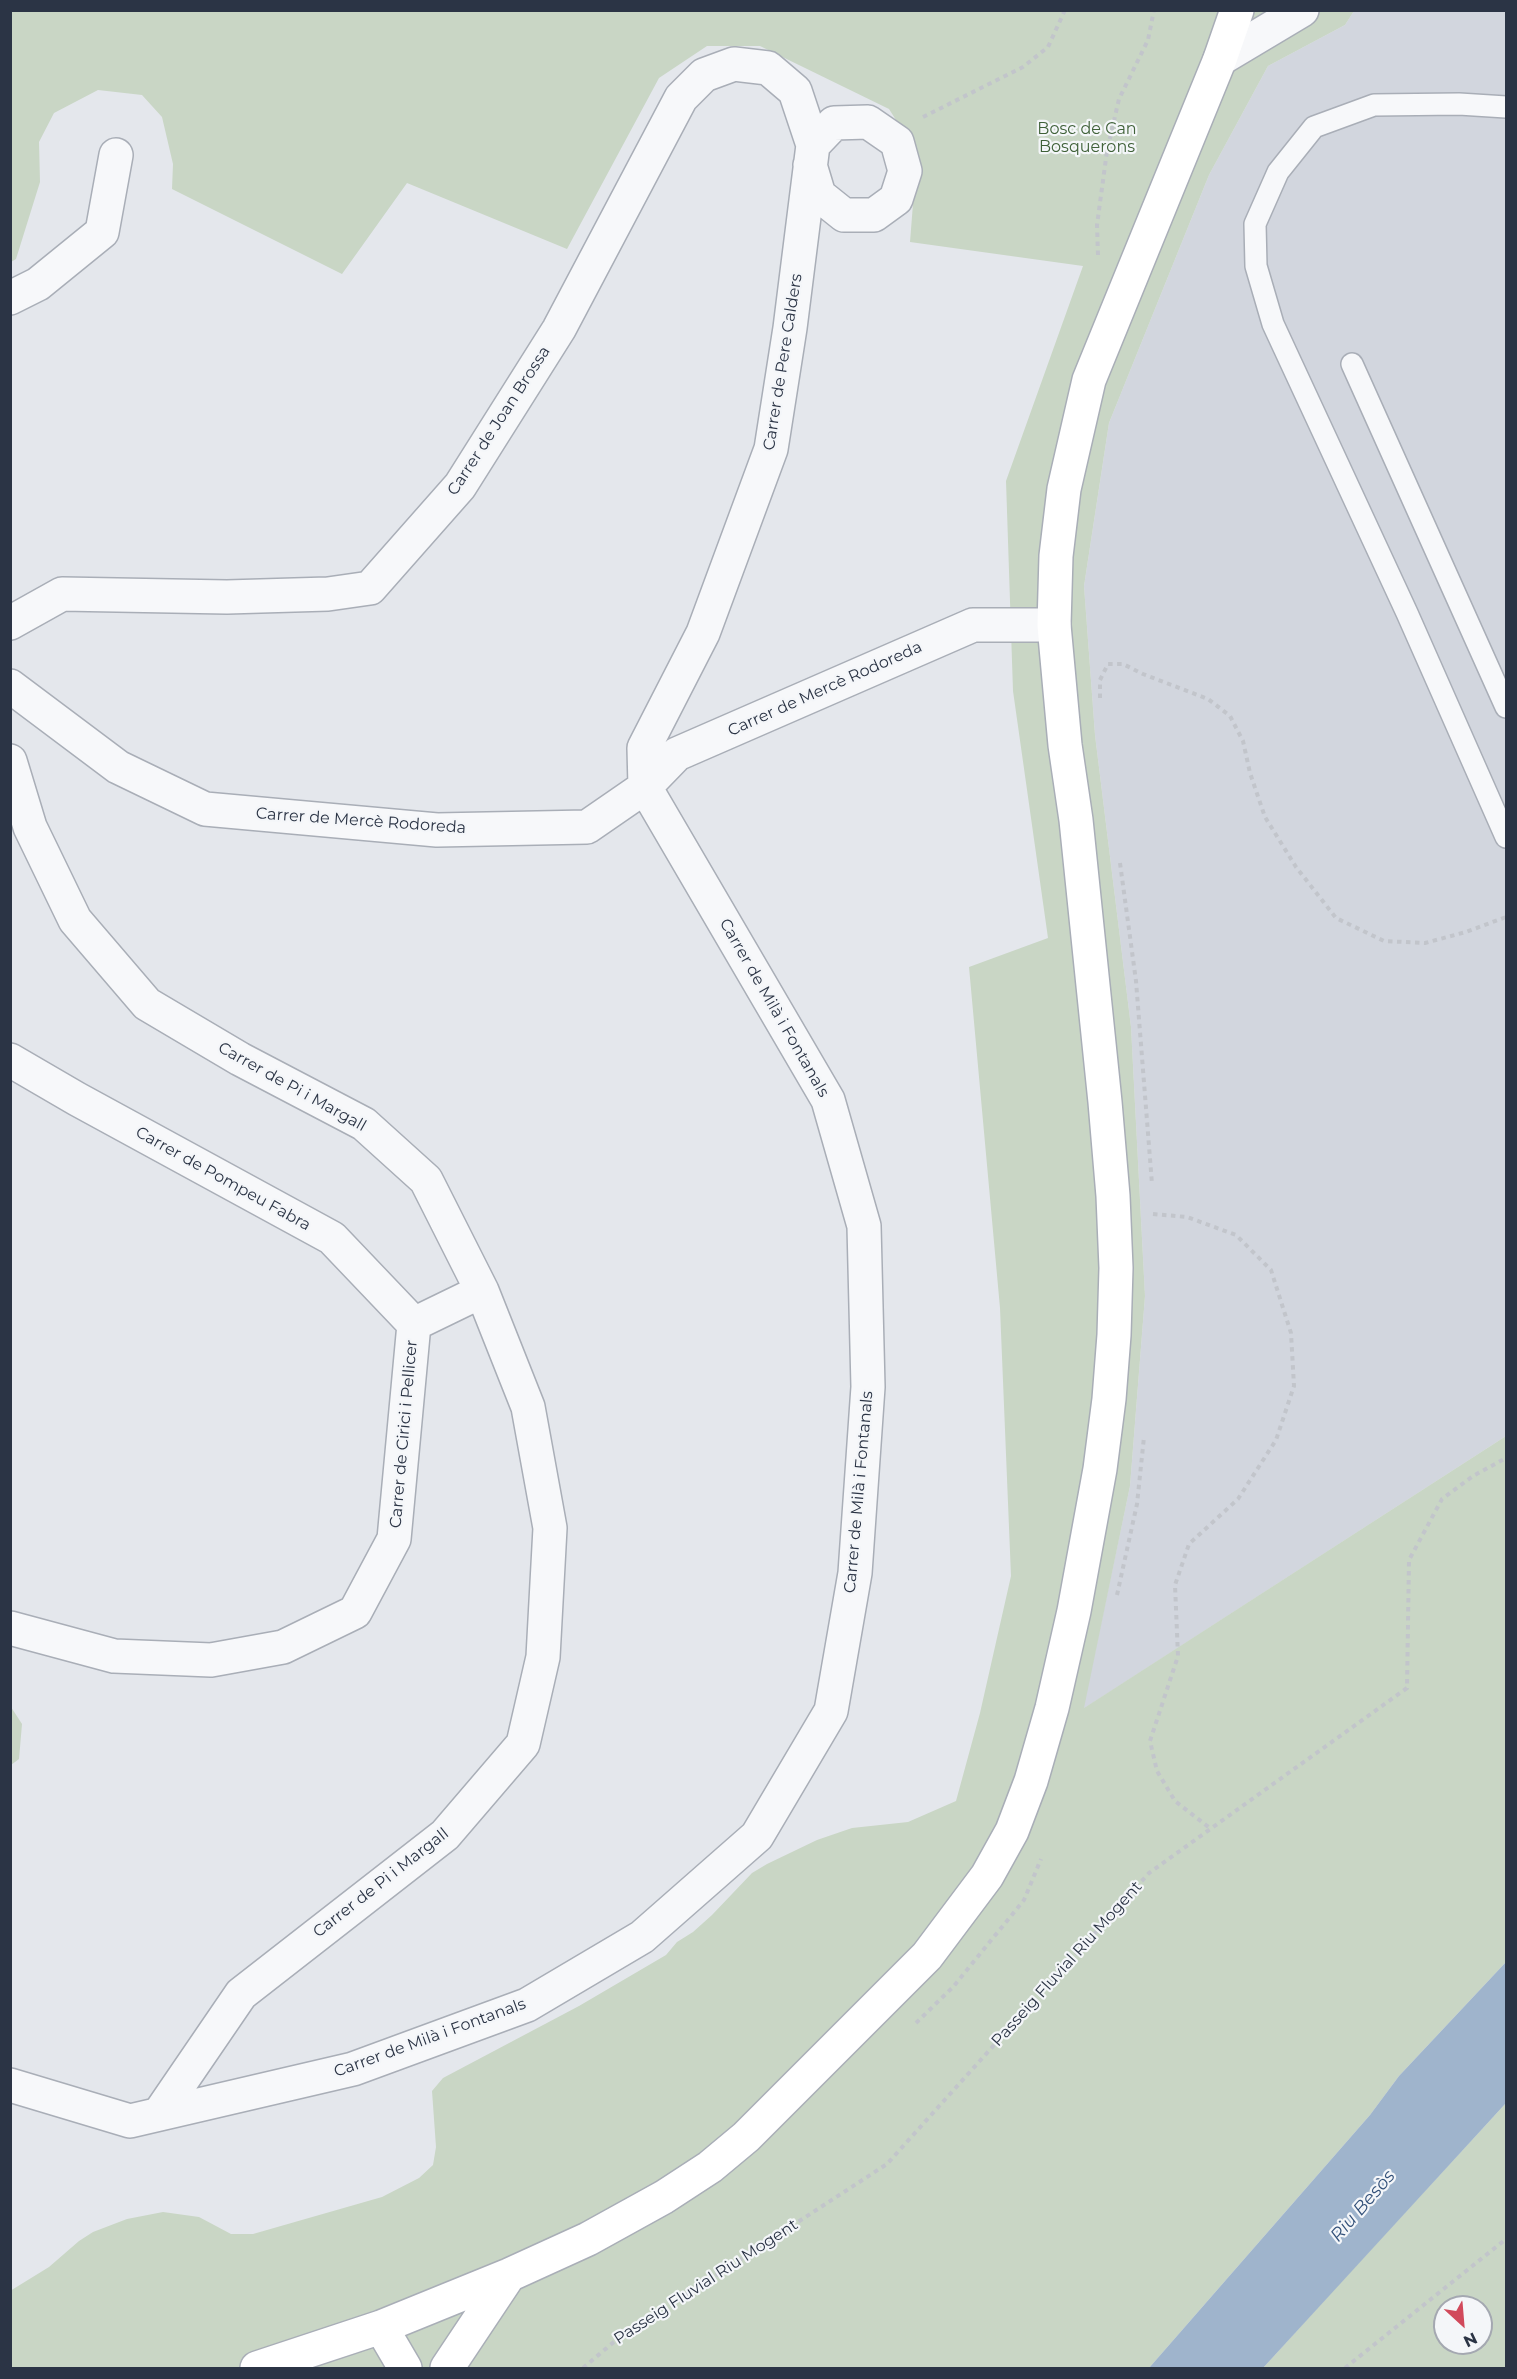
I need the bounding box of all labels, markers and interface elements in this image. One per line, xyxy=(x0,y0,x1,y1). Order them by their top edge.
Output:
park label: Bosc de Can Bosquerons xyxy=(1037,119,1137,157)
street label: Carrer de Pere Calders xyxy=(760,272,806,452)
street label: Carrer de Joan Brossa xyxy=(444,343,554,499)
street label: Carrer de Mercè Rodoreda xyxy=(725,637,925,741)
street label: Carrer de Mercè Rodoreda xyxy=(255,804,467,838)
street label: Carrer de Milà i Fontanals xyxy=(715,915,833,1101)
street label: Carrer de Pi i Margall xyxy=(215,1038,369,1136)
street label: Carrer de Pompeu Fabra xyxy=(132,1123,314,1235)
street label: Carrer de Cirici i Pellicer xyxy=(386,1339,422,1529)
street label: Carrer de Milà i Fontanals xyxy=(841,1390,877,1594)
street label: Carrer de Pi i Margall xyxy=(309,1824,453,1942)
street label: Passeig Fluvial Riu Mogent xyxy=(988,1877,1146,2051)
street label: Carrer de Milà i Fontanals xyxy=(331,1994,529,2082)
water label: Riu Besòs xyxy=(1326,2166,1400,2246)
street label: Passeig Fluvial Riu Mogent xyxy=(610,2215,802,2349)
north arrow xyxy=(1433,2295,1493,2355)
text: N xyxy=(1460,2328,1480,2351)

